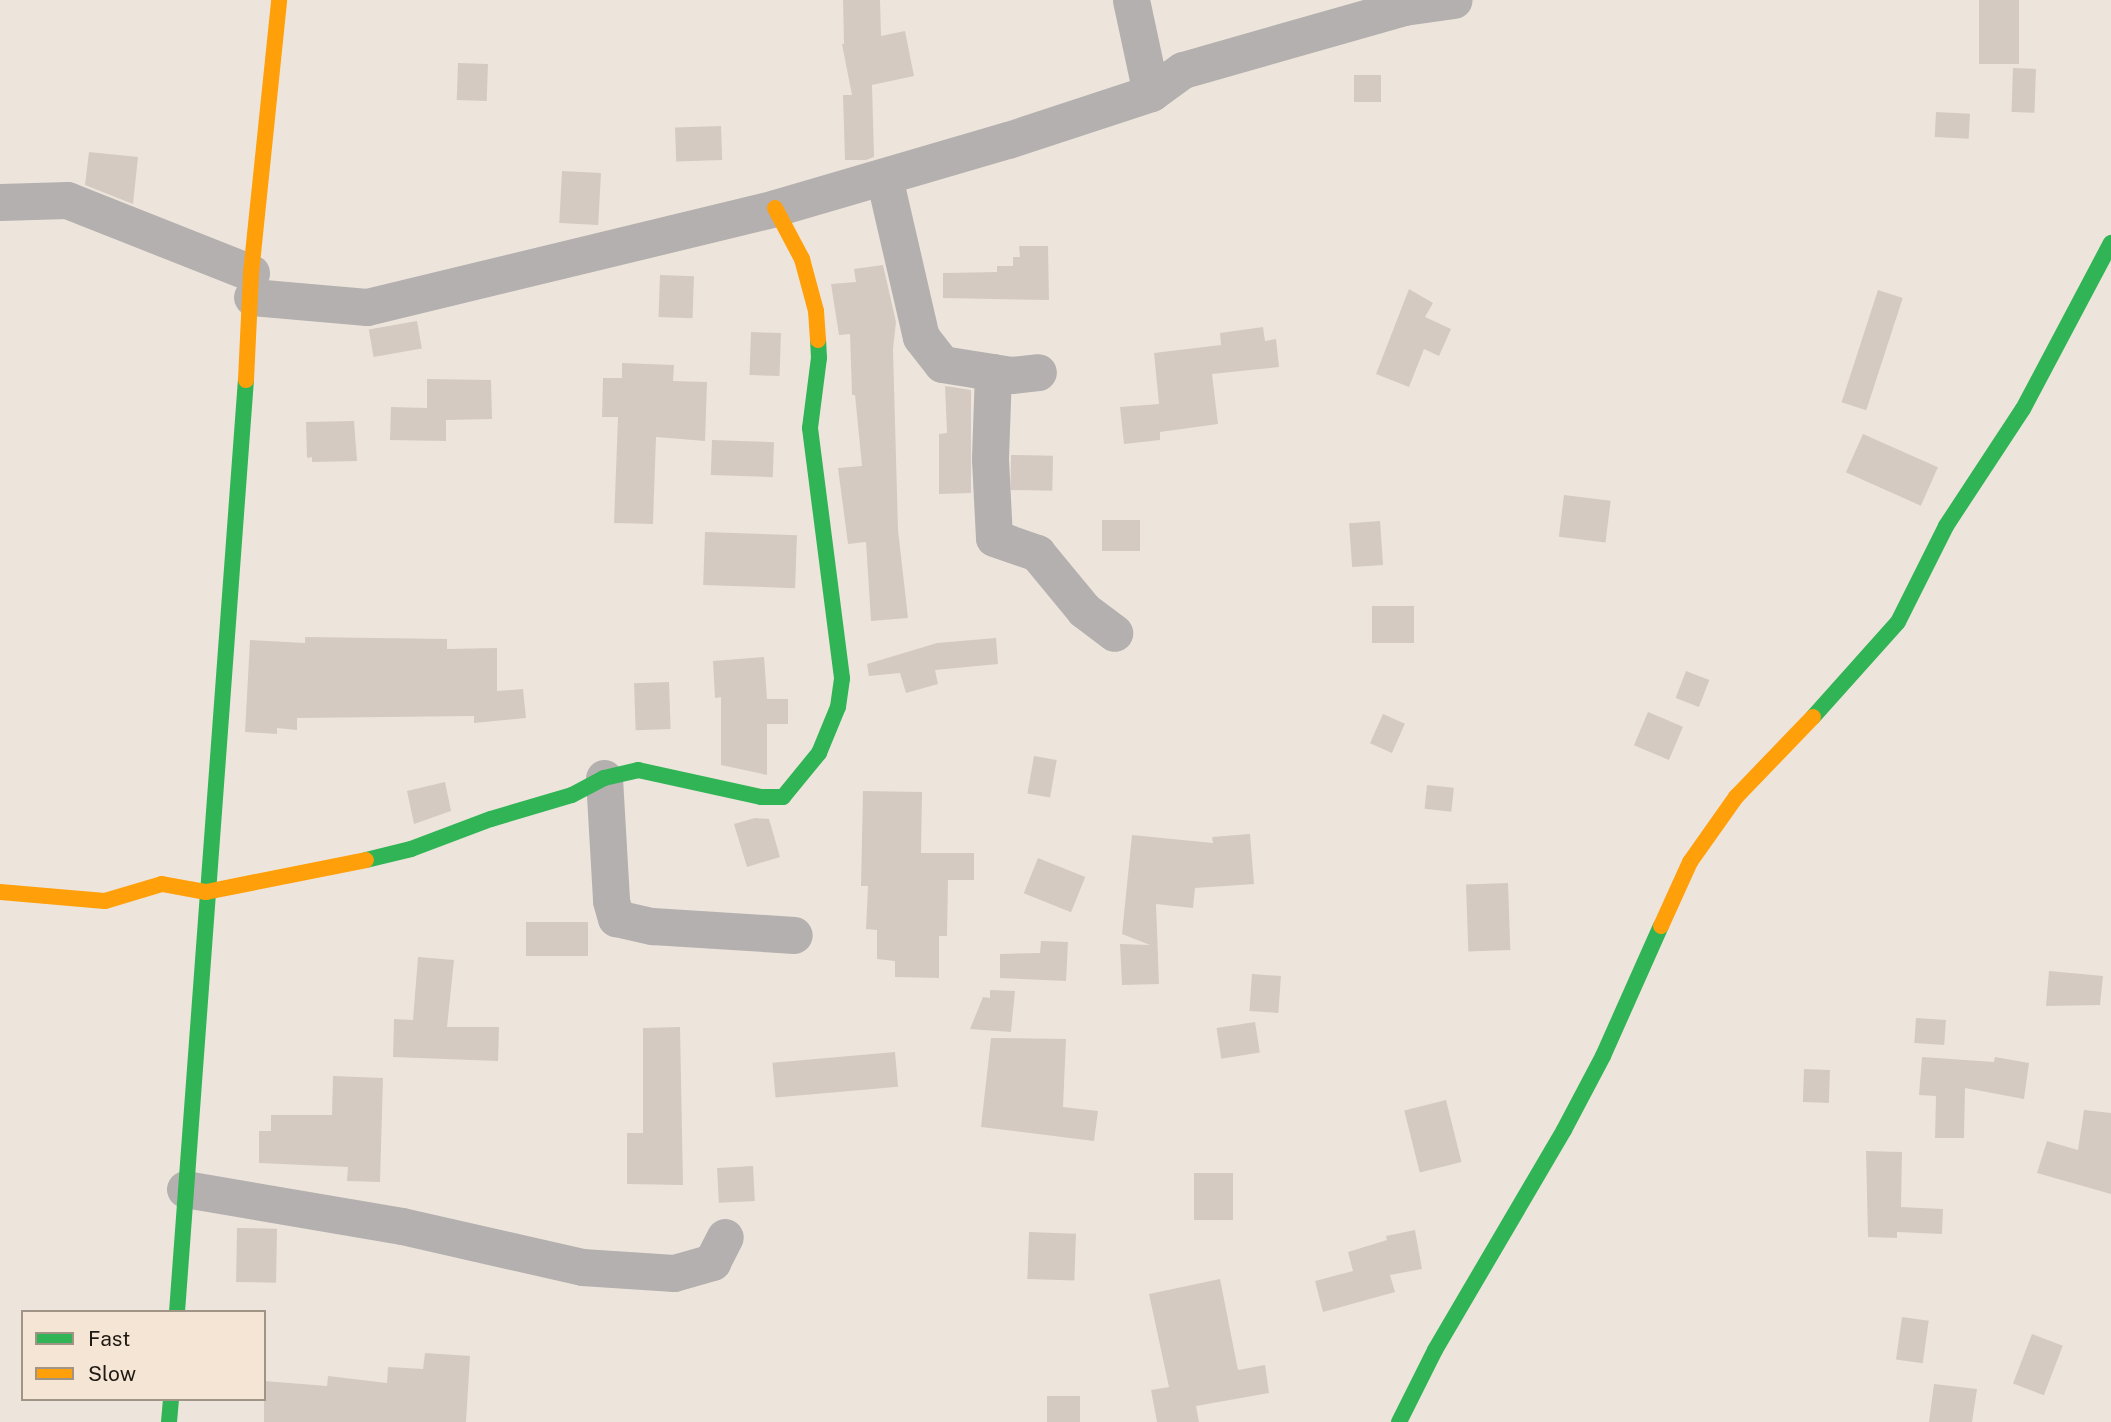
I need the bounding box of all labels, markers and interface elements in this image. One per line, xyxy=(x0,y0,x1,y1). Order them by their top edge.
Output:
legend xyxy=(21,1310,266,1401)
text: Fast xyxy=(88,1326,130,1351)
text: Slow xyxy=(88,1361,136,1386)

